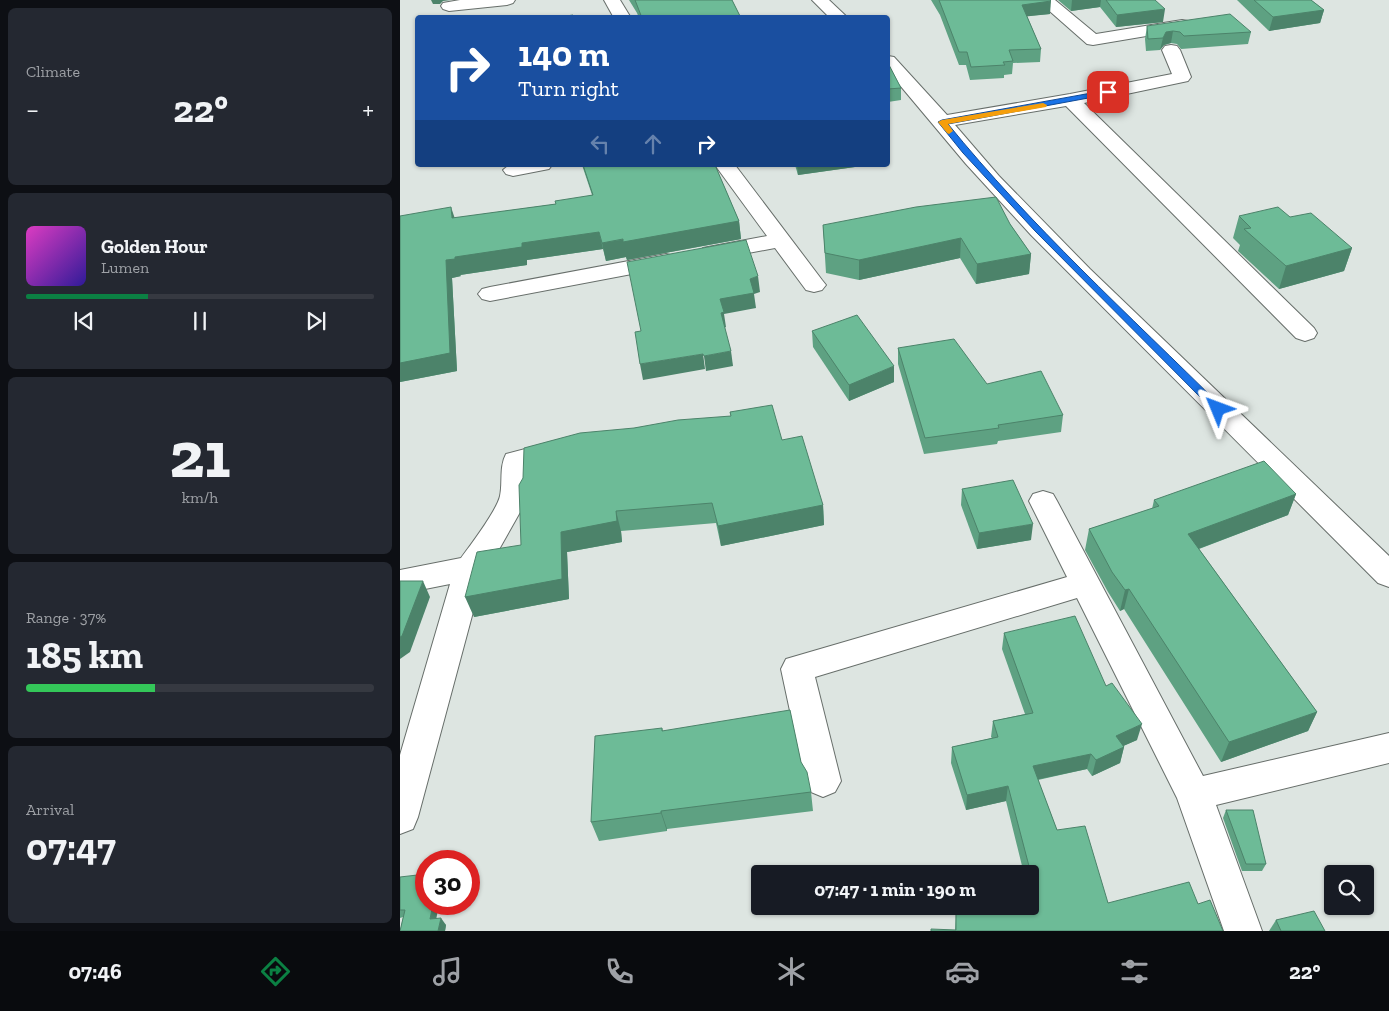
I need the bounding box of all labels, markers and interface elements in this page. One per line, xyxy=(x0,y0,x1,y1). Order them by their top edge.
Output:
text: 140 m xyxy=(518,33,609,75)
icon: right xyxy=(435,35,500,100)
text: Climate xyxy=(26,62,80,81)
pin xyxy=(1087,71,1129,113)
text: Turn right xyxy=(518,75,619,102)
icon: arrive xyxy=(1094,78,1122,106)
text: 22° xyxy=(173,86,228,132)
text: − xyxy=(26,93,39,126)
text: + xyxy=(362,93,374,126)
icon: left xyxy=(586,130,614,158)
icon: ahead xyxy=(639,130,667,158)
icon: right xyxy=(692,130,720,158)
text: Golden Hour xyxy=(101,235,208,258)
text: Lumen xyxy=(101,258,149,277)
icon: previous xyxy=(70,307,98,335)
icon: pause xyxy=(186,307,214,335)
icon: next xyxy=(302,307,330,335)
position arrow xyxy=(1191,382,1243,434)
text: 21 xyxy=(169,416,231,494)
text: km/h xyxy=(182,488,218,507)
text: Range · 37% xyxy=(26,608,106,627)
text: 185 km xyxy=(26,632,143,678)
text: Arrival xyxy=(26,800,74,819)
text: 07:47 xyxy=(26,824,116,870)
speed limit sign: 30 xyxy=(415,850,480,915)
map controls xyxy=(1324,865,1374,915)
button: search xyxy=(1324,865,1374,915)
text: 07:47 · 1 min · 190 m xyxy=(814,878,976,901)
icon: directions xyxy=(258,954,293,989)
icon: music xyxy=(430,954,465,989)
icon: phone xyxy=(602,954,637,989)
icon: climate xyxy=(774,954,809,989)
icon: car xyxy=(945,954,980,989)
icon: filters xyxy=(1117,954,1152,989)
text: 07:46 xyxy=(68,958,122,985)
text: 22° xyxy=(1289,958,1321,985)

